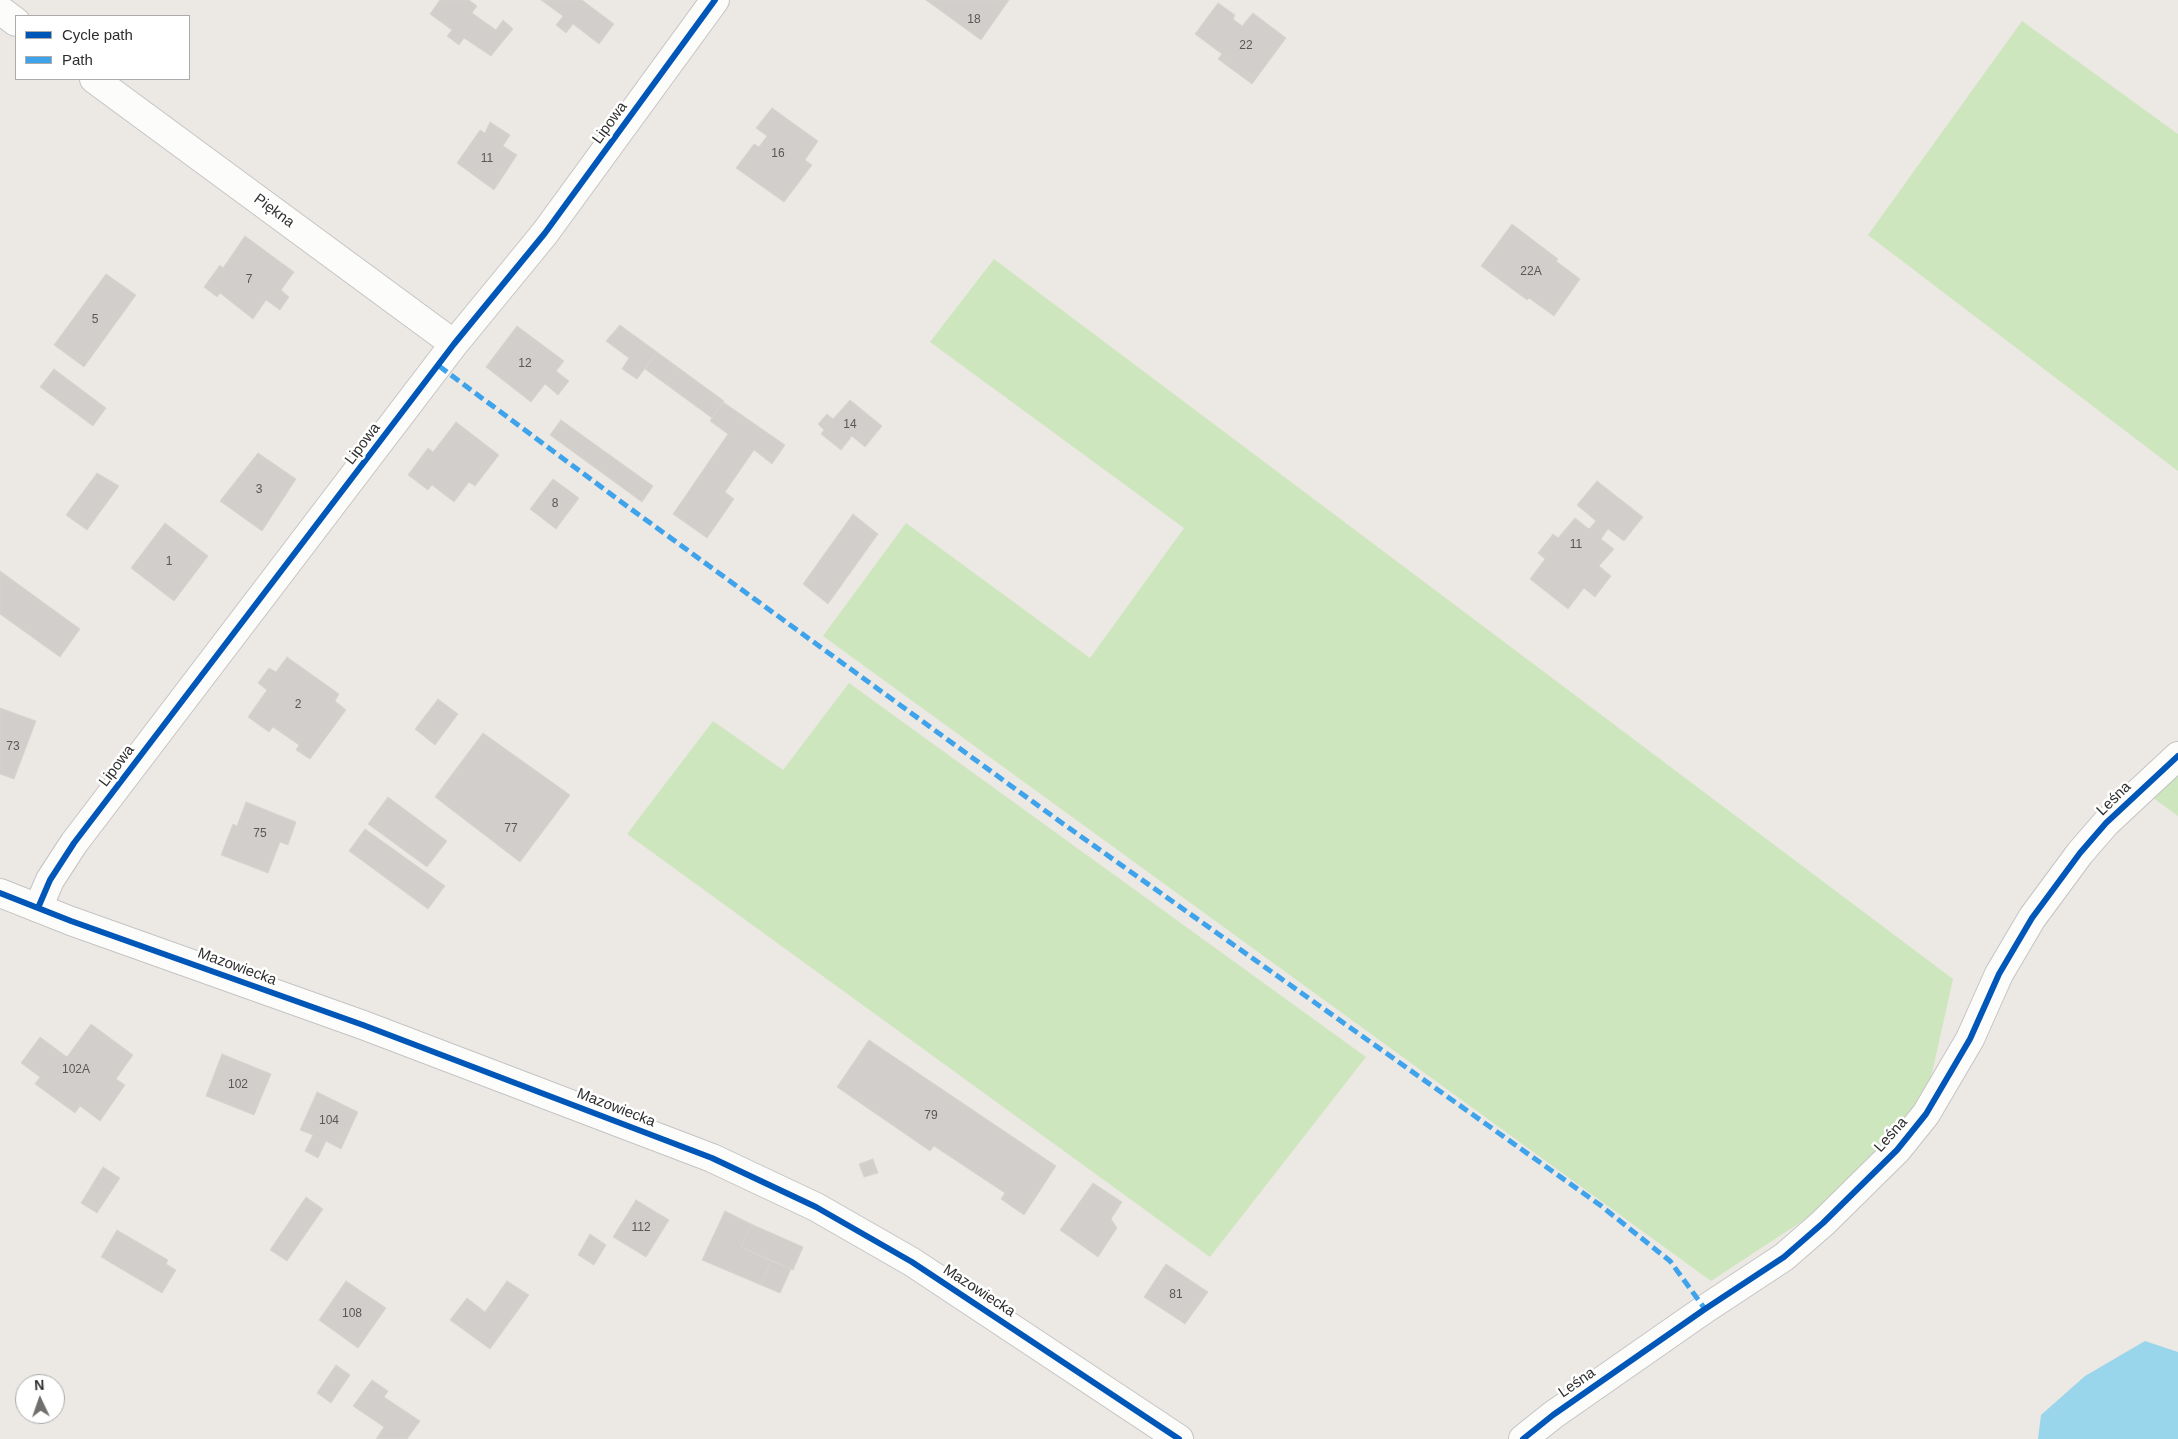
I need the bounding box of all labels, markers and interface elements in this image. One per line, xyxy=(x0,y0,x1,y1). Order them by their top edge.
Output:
house number: 18 xyxy=(967,13,981,27)
legend xyxy=(15,15,190,80)
text: Cycle path xyxy=(62,26,133,43)
house number: 22 xyxy=(1239,39,1253,53)
text: Path xyxy=(62,51,93,68)
street label: Lipowa xyxy=(589,98,631,148)
house number: 16 xyxy=(771,147,785,161)
house number: 11 xyxy=(481,152,493,166)
street label: Piękna xyxy=(250,190,298,232)
house number: 22A xyxy=(1520,265,1542,279)
house number: 7 xyxy=(246,273,252,287)
house number: 5 xyxy=(92,313,98,327)
house number: 12 xyxy=(518,357,532,371)
house number: 14 xyxy=(843,418,857,432)
street label: Lipowa xyxy=(342,420,384,468)
house number: 3 xyxy=(256,483,262,497)
house number: 8 xyxy=(552,497,558,511)
house number: 11 xyxy=(1570,538,1582,552)
house number: 1 xyxy=(166,555,172,569)
house number: 2 xyxy=(295,698,301,712)
house number: 73 xyxy=(6,740,20,754)
street label: Lipowa xyxy=(96,742,138,790)
street label: Leśna xyxy=(2093,778,2135,820)
house number: 77 xyxy=(504,822,518,836)
house number: 75 xyxy=(253,827,267,841)
street label: Mazowiecka xyxy=(195,944,279,990)
house number: 102A xyxy=(62,1063,90,1077)
house number: 102 xyxy=(228,1078,248,1092)
street label: Mazowiecka xyxy=(574,1085,658,1131)
house number: 79 xyxy=(924,1109,938,1123)
house number: 104 xyxy=(319,1114,339,1128)
street label: Leśna xyxy=(1871,1114,1911,1156)
house number: 112 xyxy=(631,1221,651,1235)
street label: Mazowiecka xyxy=(939,1261,1019,1321)
house number: 81 xyxy=(1169,1288,1183,1302)
house number: 108 xyxy=(342,1307,362,1321)
street label: Leśna xyxy=(1555,1364,1599,1402)
north arrow xyxy=(15,1374,65,1424)
text: N xyxy=(34,1377,45,1393)

